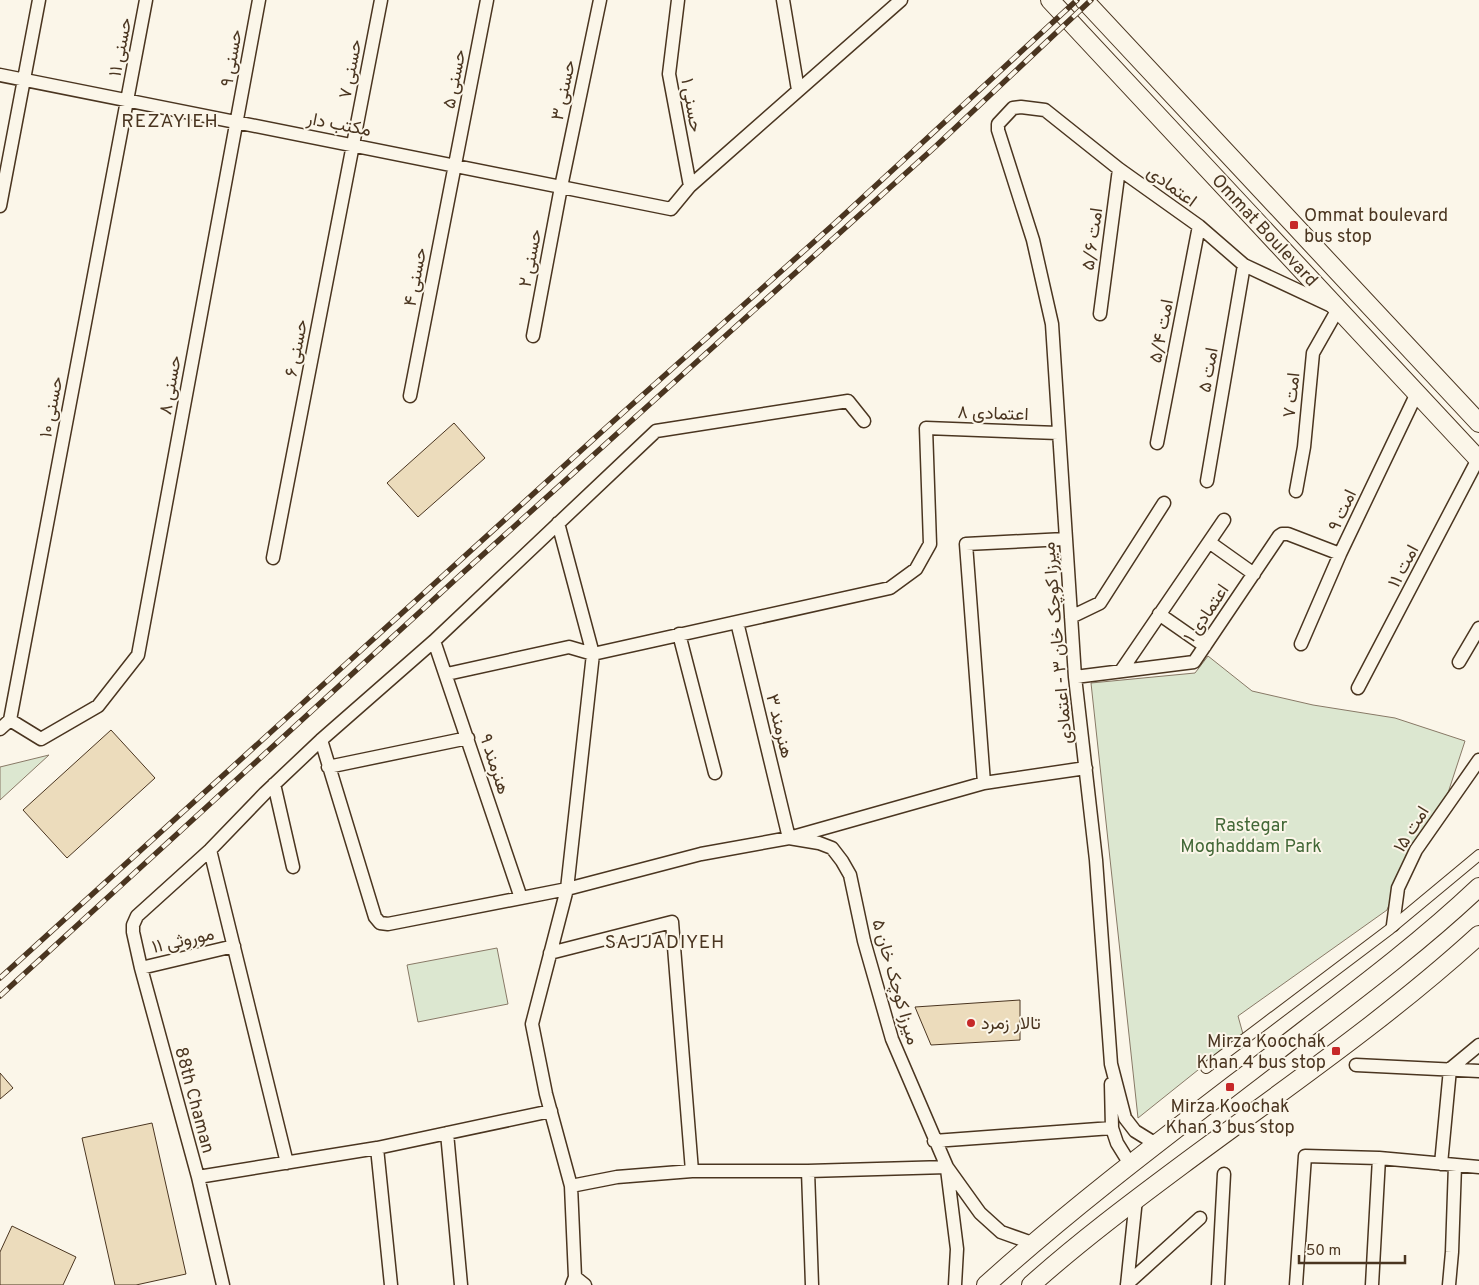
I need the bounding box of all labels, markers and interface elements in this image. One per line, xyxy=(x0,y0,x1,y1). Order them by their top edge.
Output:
street label: حسنی ۱۱ xyxy=(104,16,138,79)
street label: حسنی ۹ xyxy=(216,28,249,89)
street label: حسنی ۷ xyxy=(334,38,368,101)
street label: حسنی ۵ xyxy=(438,48,472,111)
street label: حسنی ۳ xyxy=(547,58,582,123)
street label: حسنی ۱ xyxy=(674,76,707,134)
street label: مکتب دار xyxy=(304,108,373,143)
district label: REZAYIEH xyxy=(121,110,219,134)
street label: اعتمادی xyxy=(1142,161,1201,213)
street label: Ommat Boulevard xyxy=(1206,170,1322,292)
place label: Ommat boulevard bus stop xyxy=(1304,205,1448,249)
street label: امت ۵/۶ xyxy=(1078,206,1109,272)
marker: Ommat boulevard bus stop xyxy=(1288,219,1300,231)
street label: حسنی ۲ xyxy=(515,227,548,289)
street label: حسنی ۴ xyxy=(400,246,433,309)
street label: امت ۵/۴ xyxy=(1145,297,1180,365)
street label: حسنی ۶ xyxy=(281,318,314,379)
street label: امت ۵ xyxy=(1194,346,1225,395)
street label: حسنی ۸ xyxy=(155,354,188,417)
street label: امت ۷ xyxy=(1279,371,1306,419)
street label: حسنی ۱۰ xyxy=(35,375,70,440)
street label: اعتمادی ۸ xyxy=(957,402,1029,427)
street label: امت ۹ xyxy=(1324,486,1363,535)
street label: میرزا کوچک خان ۳ - اعتمادی xyxy=(1038,541,1079,745)
street label: امت ۱۱ xyxy=(1384,541,1425,592)
street label: اعتمادی ۱ xyxy=(1179,580,1235,648)
street label: هنرمند ۳ xyxy=(759,692,798,761)
street label: هنرمند ۹ xyxy=(473,731,514,798)
street label: امت ۱۵ xyxy=(1389,802,1435,857)
park label: Rastegar Moghaddam Park xyxy=(1180,815,1322,859)
street label: میرزا کوچک خان ۵ xyxy=(866,917,924,1048)
street label: موروثی ۱۱ xyxy=(150,923,217,960)
district label: SAJJADIYEH xyxy=(605,931,725,955)
place label: تالار زمرد xyxy=(981,1013,1041,1036)
marker: تالار زمرد xyxy=(965,1017,977,1029)
place label: Mirza Koochak Khan 4 bus stop xyxy=(1196,1031,1326,1075)
street label: 88th Chaman xyxy=(168,1045,219,1156)
marker: Mirza Koochak Khan 4 bus stop xyxy=(1330,1045,1342,1057)
marker: Mirza Koochak Khan 3 bus stop xyxy=(1224,1081,1236,1093)
place label: Mirza Koochak Khan 3 bus stop xyxy=(1165,1096,1295,1140)
scale bar xyxy=(1299,1232,1405,1264)
text: 50 m xyxy=(1306,1242,1341,1261)

